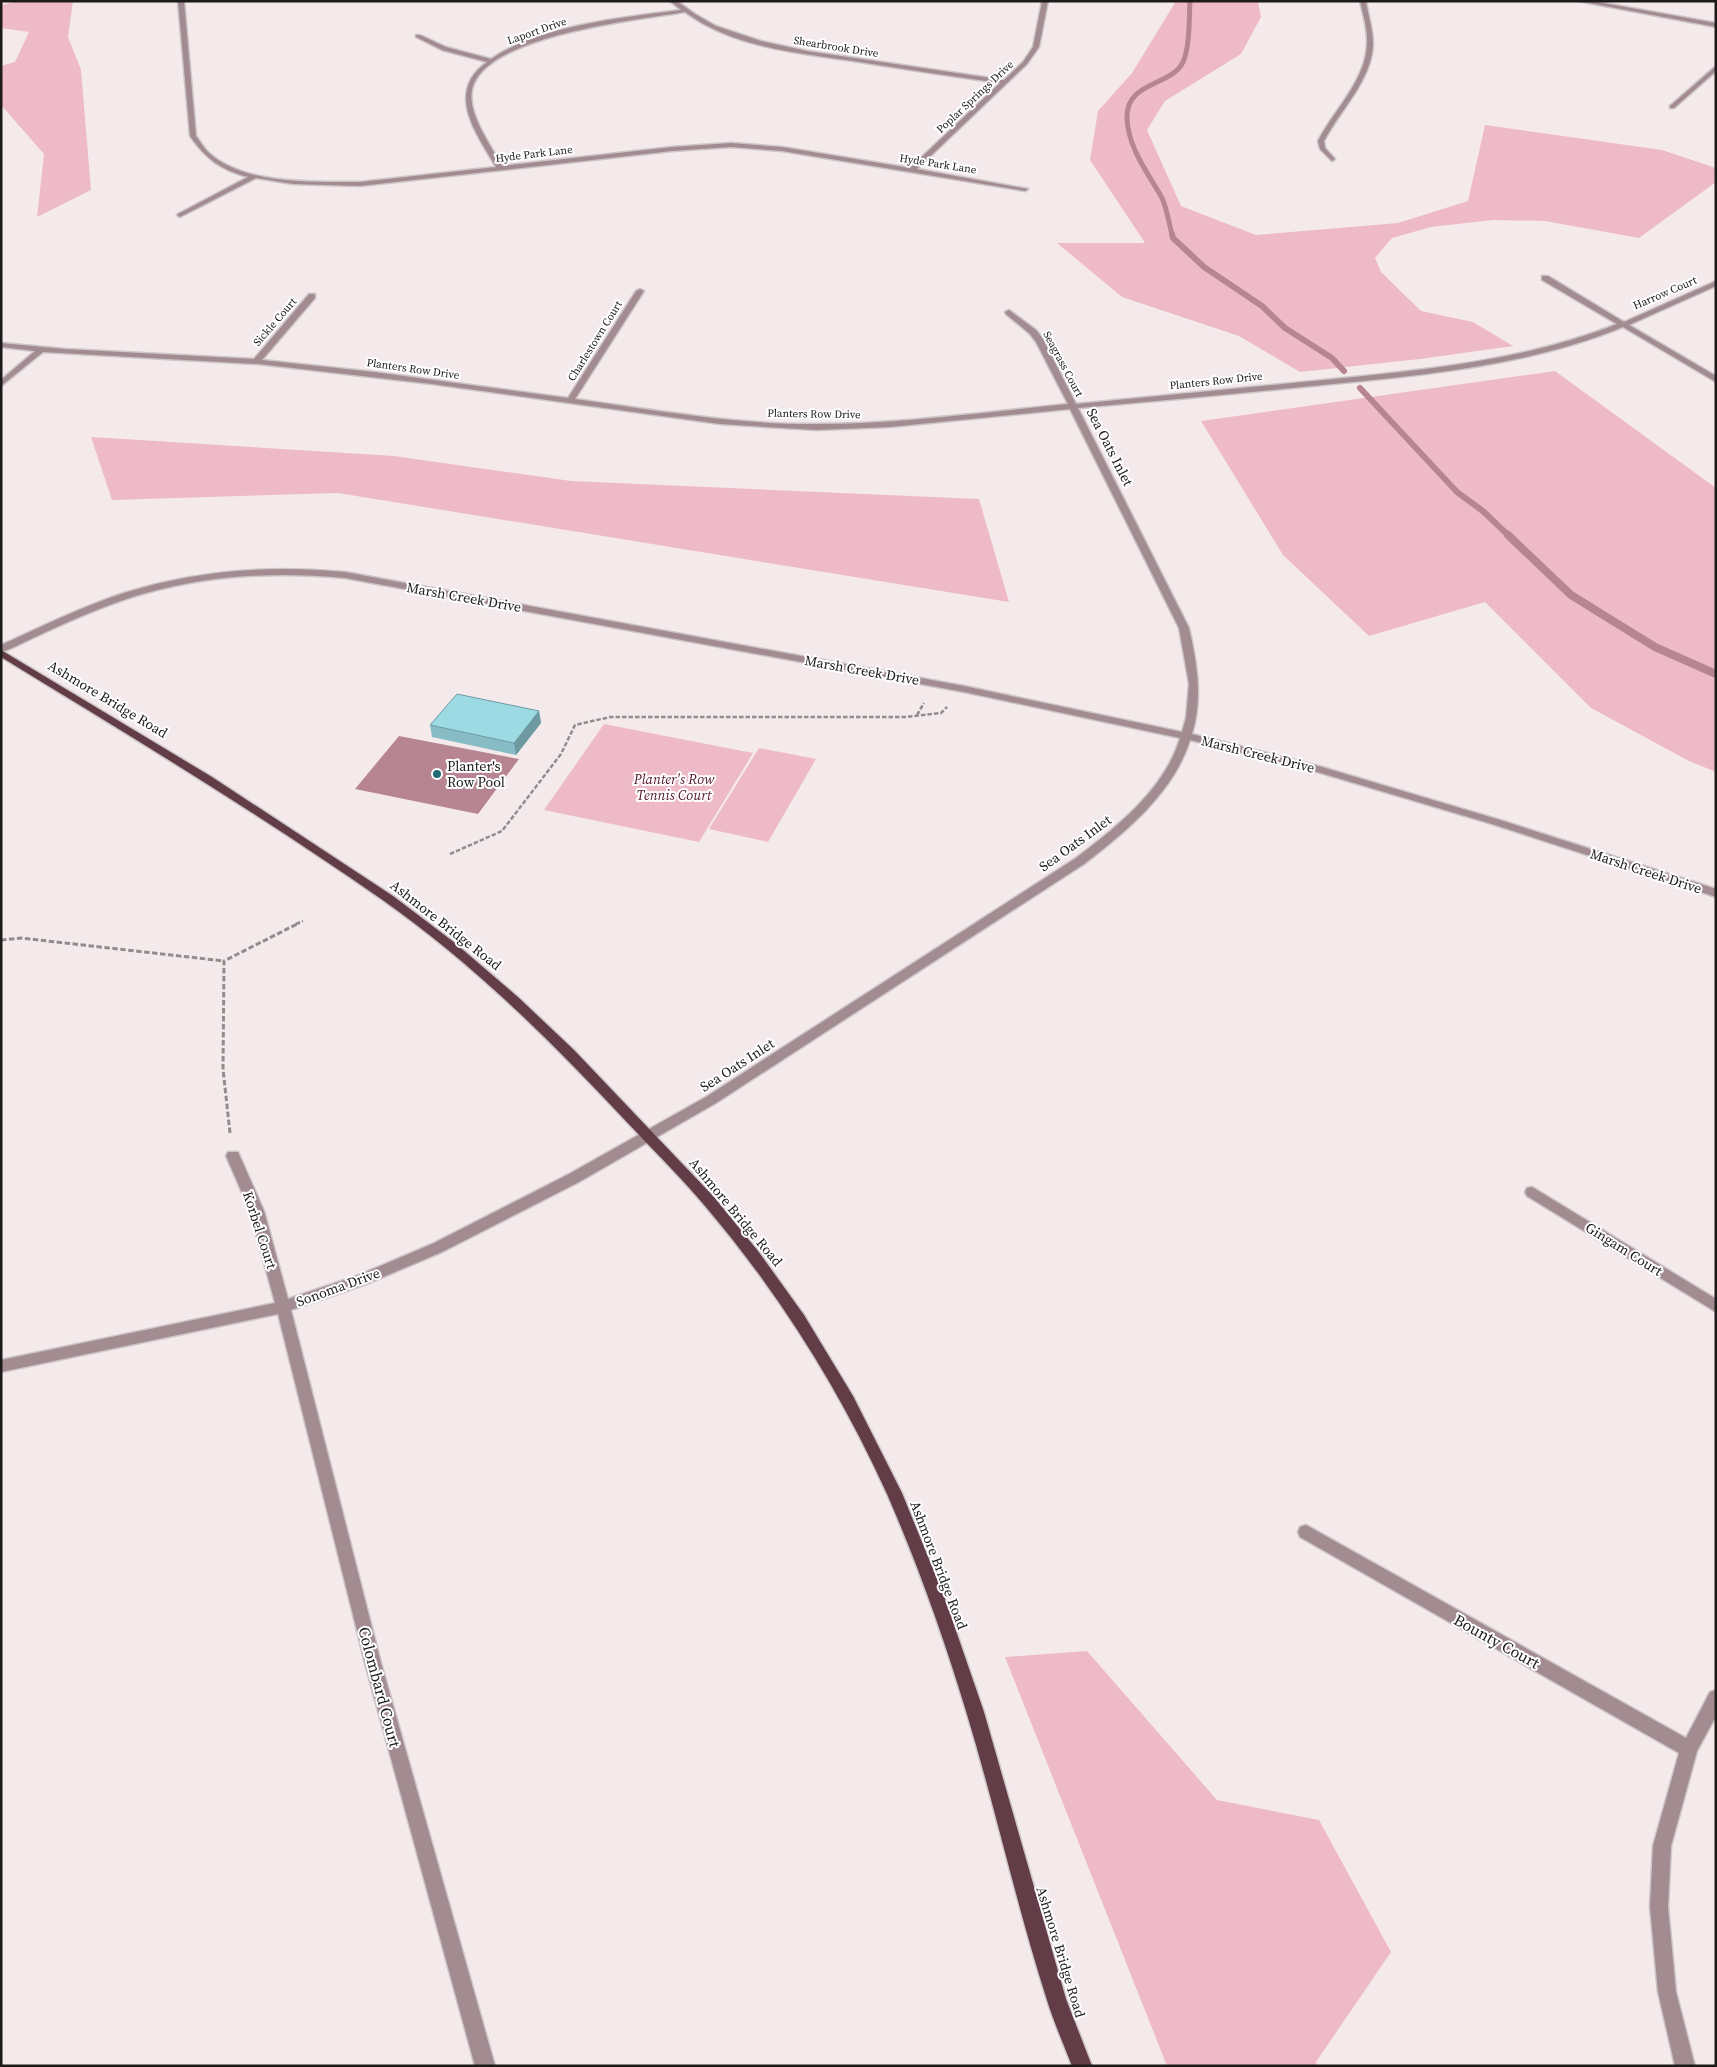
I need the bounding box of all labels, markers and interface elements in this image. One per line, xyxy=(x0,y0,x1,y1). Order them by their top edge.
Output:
street label: Laport Drive xyxy=(505,14,569,48)
street label: Shearbrook Drive xyxy=(793,33,880,61)
street label: Poplar Springs Drive xyxy=(933,57,1017,137)
street label: Hyde Park Lane xyxy=(495,142,574,166)
street label: Hyde Park Lane xyxy=(898,151,978,178)
street label: Harrow Court xyxy=(1631,273,1700,313)
street label: Sickle Court xyxy=(250,294,300,349)
street label: Charlestown Court xyxy=(564,298,626,384)
street label: Seagrass Court xyxy=(1039,329,1087,400)
street label: Planters Row Drive xyxy=(366,355,461,383)
street label: Planters Row Drive xyxy=(1169,369,1264,393)
street label: Sea Oats Inlet xyxy=(1082,405,1138,490)
street label: Planters Row Drive xyxy=(767,406,861,422)
street label: Marsh Creek Drive xyxy=(405,577,523,617)
street label: Marsh Creek Drive xyxy=(803,650,921,690)
street label: Ashmore Bridge Road xyxy=(45,655,172,743)
street label: Marsh Creek Drive xyxy=(1199,730,1317,778)
place label: Planter's Row Pool xyxy=(447,756,505,792)
marker: Planter's Row Pool xyxy=(431,768,443,780)
park label: Planter's Row Tennis Court xyxy=(633,769,715,805)
street label: Sea Oats Inlet xyxy=(1035,810,1116,876)
street label: Marsh Creek Drive xyxy=(1588,844,1704,898)
street label: Ashmore Bridge Road xyxy=(386,875,506,975)
street label: Sea Oats Inlet xyxy=(696,1033,778,1097)
street label: Ashmore Bridge Road xyxy=(685,1153,787,1271)
street label: Korbel Court xyxy=(238,1189,282,1272)
street label: Gingam Court xyxy=(1582,1217,1667,1281)
street label: Sonoma Drive xyxy=(293,1263,383,1311)
street label: Ashmore Bridge Road xyxy=(905,1498,973,1632)
street label: Bounty Court xyxy=(1450,1608,1545,1674)
street label: Colombard Court xyxy=(353,1624,407,1750)
street label: Ashmore Bridge Road xyxy=(1032,1884,1090,2020)

